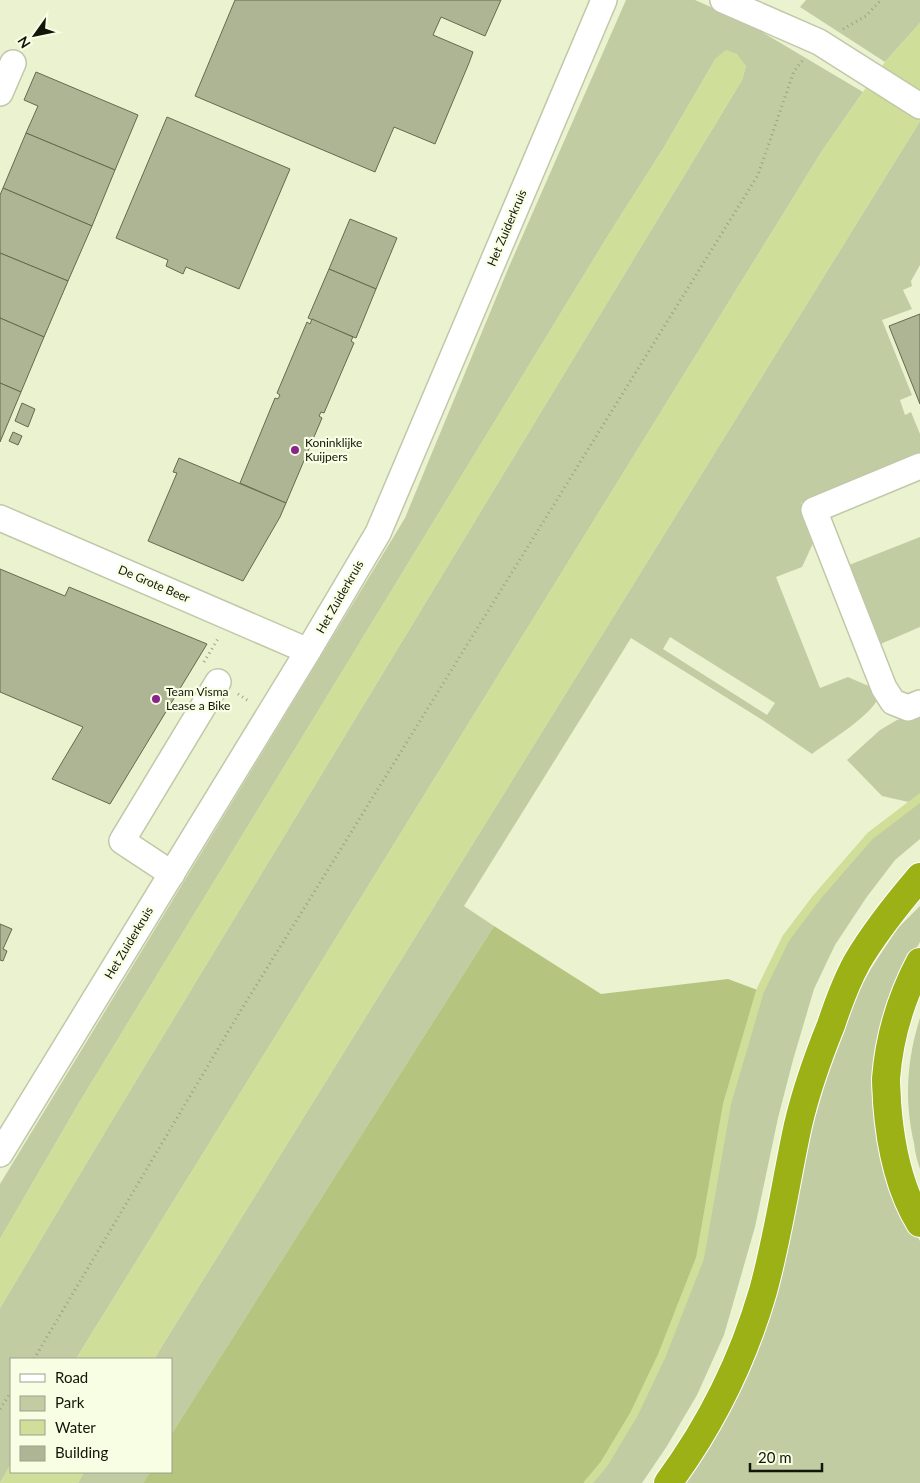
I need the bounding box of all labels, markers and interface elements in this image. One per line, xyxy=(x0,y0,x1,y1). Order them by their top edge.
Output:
north arrow xyxy=(10,10,60,60)
text: N xyxy=(14,33,34,52)
street label: Het Zuiderkruis xyxy=(484,187,529,268)
place label: Koninklijke Kuijpers xyxy=(305,435,362,464)
marker: Koninklijke Kuijpers xyxy=(289,444,301,456)
street label: Het Zuiderkruis xyxy=(313,558,367,636)
street label: De Grote Beer xyxy=(116,562,193,606)
place label: Team Visma Lease a Bike xyxy=(166,684,230,713)
marker: Team Visma Lease a Bike xyxy=(150,693,162,705)
street label: Het Zuiderkruis xyxy=(101,904,156,982)
legend xyxy=(10,1358,172,1473)
text: Road xyxy=(55,1368,88,1386)
text: Park xyxy=(55,1393,85,1411)
text: Water xyxy=(55,1418,96,1436)
scale bar xyxy=(750,1440,822,1472)
text: Building xyxy=(55,1443,108,1461)
text: 20 m xyxy=(758,1448,792,1466)

